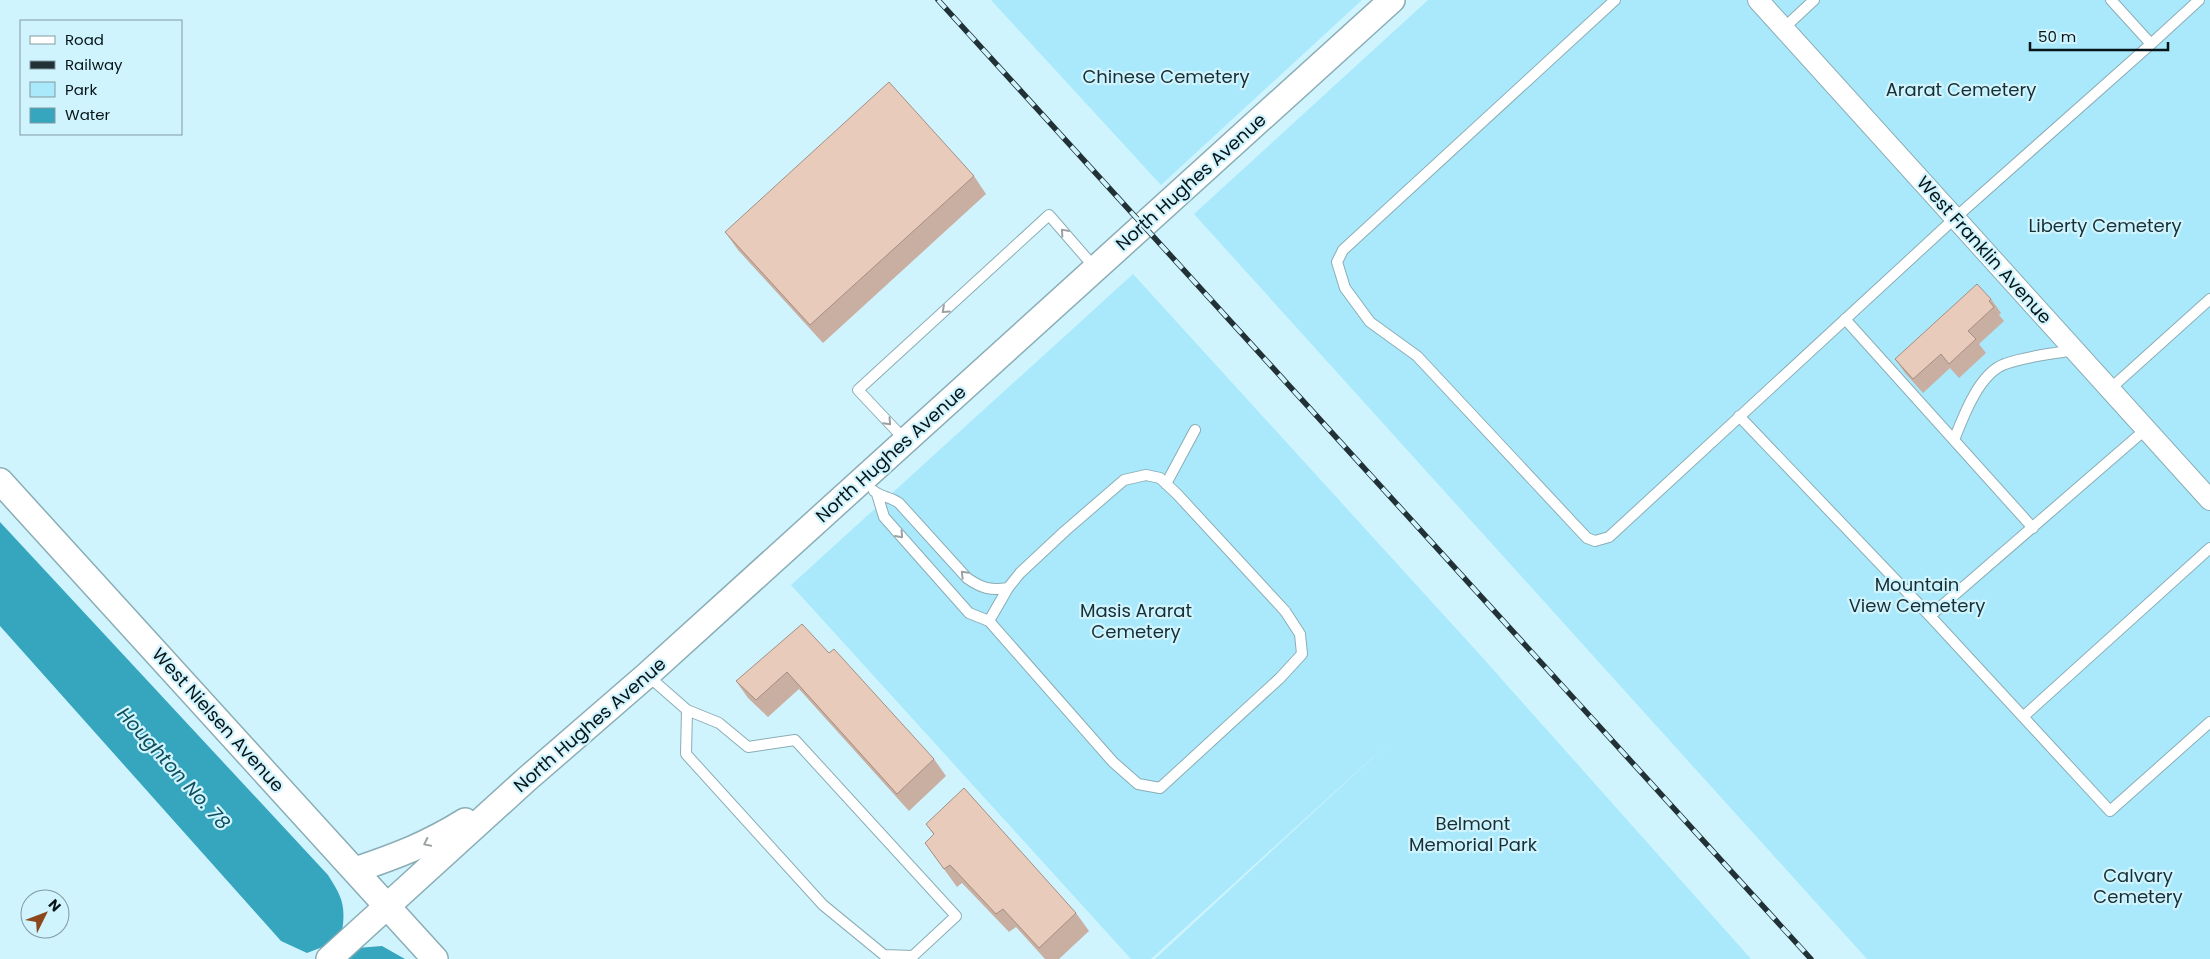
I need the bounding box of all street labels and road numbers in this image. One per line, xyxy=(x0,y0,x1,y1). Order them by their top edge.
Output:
street label: North Hughes Avenue xyxy=(1110,107,1271,256)
street label: West Franklin Avenue xyxy=(1911,170,2058,329)
street label: North Hughes Avenue xyxy=(810,379,971,528)
street label: West Nielsen Avenue xyxy=(147,642,290,797)
street label: North Hughes Avenue xyxy=(508,651,671,798)

